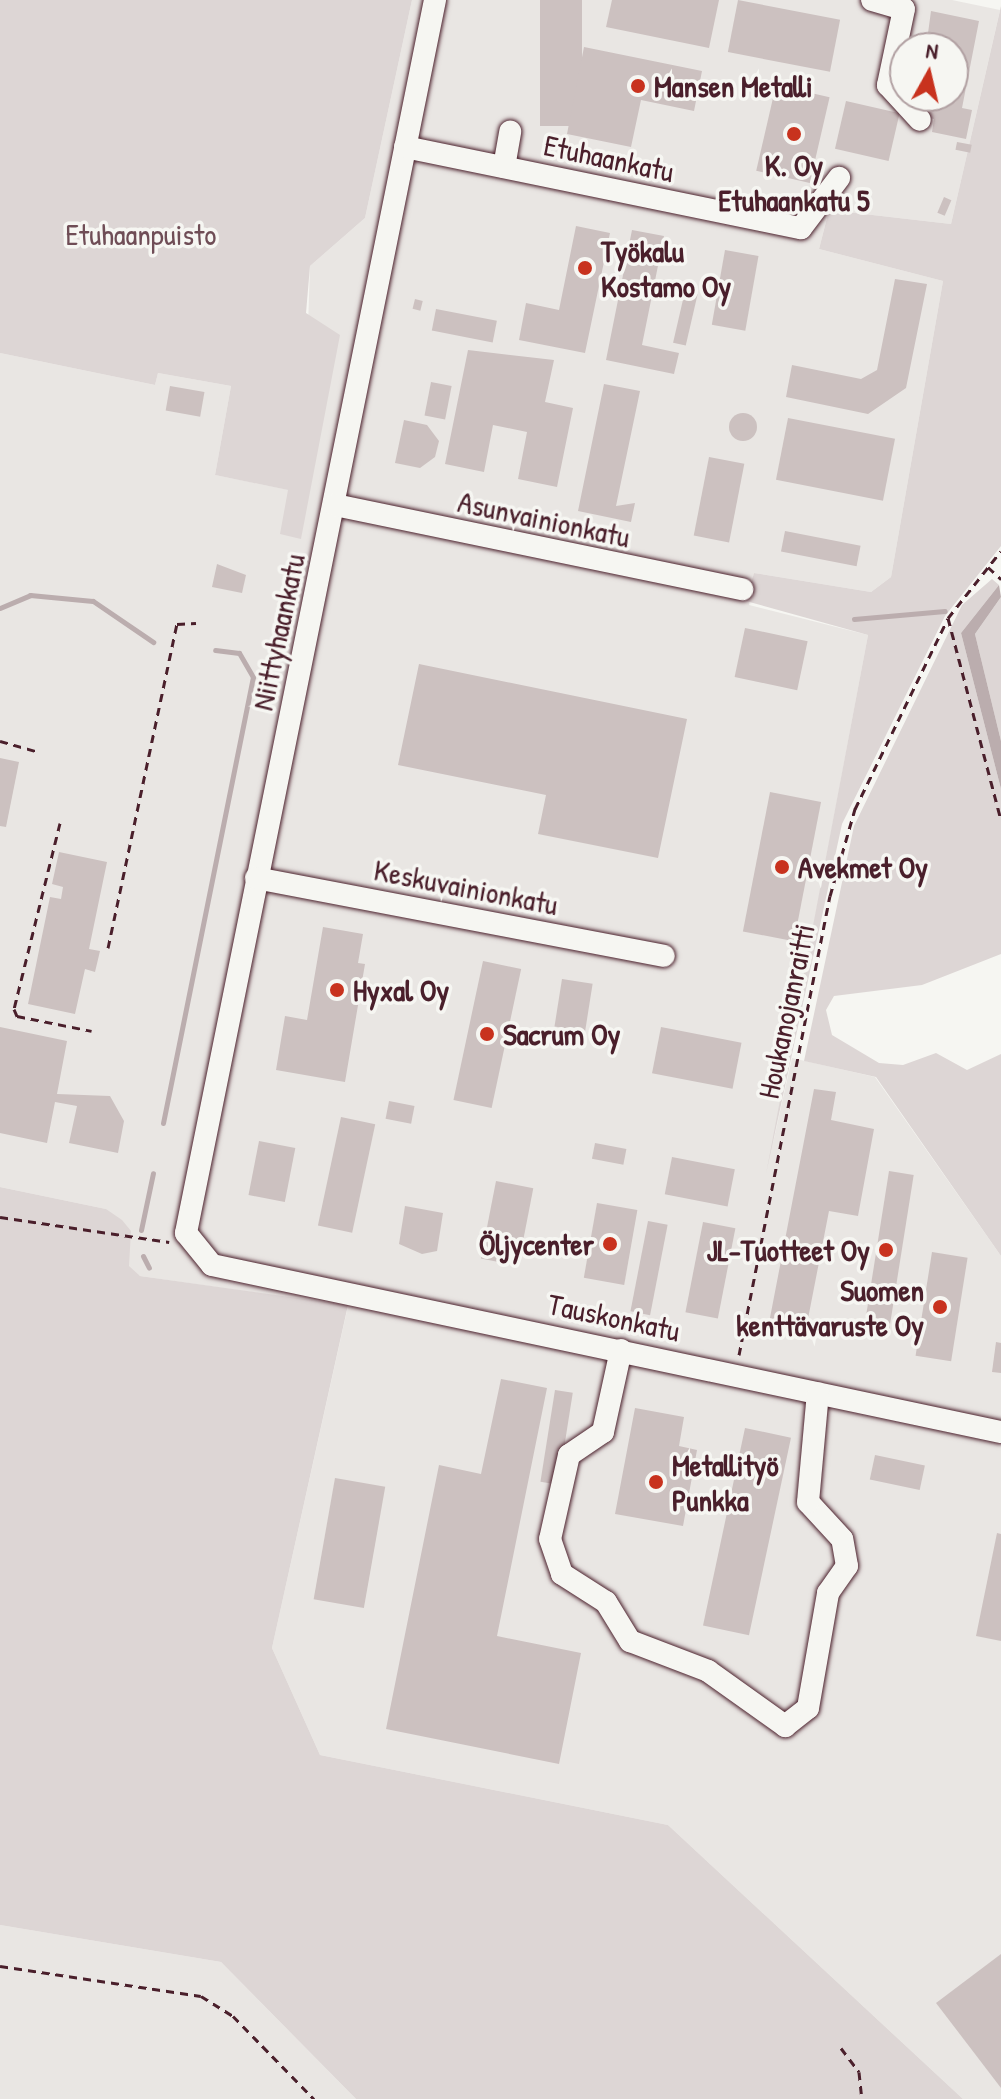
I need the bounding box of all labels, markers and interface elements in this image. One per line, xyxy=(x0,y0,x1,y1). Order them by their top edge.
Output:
north arrow xyxy=(889,32,969,112)
text: N xyxy=(924,35,940,66)
place label: Mansen Metalli xyxy=(654,68,813,104)
marker: Mansen Metalli xyxy=(629,77,647,95)
marker: K. Oy Etuhaankatu 5 xyxy=(785,125,803,143)
street label: Etuhaankatu xyxy=(541,127,677,189)
place label: K. Oy Etuhaankatu 5 xyxy=(718,147,870,218)
park label: Etuhaanpuisto xyxy=(66,216,216,252)
place label: Työkalu Kostamo Oy xyxy=(601,233,731,304)
marker: Työkalu Kostamo Oy xyxy=(576,259,594,277)
street label: Asunvainionkatu xyxy=(455,483,633,555)
street label: Niittyhaankatu xyxy=(244,551,312,713)
place label: Avekmet Oy xyxy=(798,849,928,885)
street label: Keskuvainionkatu xyxy=(371,852,561,922)
marker: Avekmet Oy xyxy=(773,858,791,876)
street label: Houkanojanraitti xyxy=(750,920,822,1102)
place label: Hyxal Oy xyxy=(353,972,449,1008)
marker: Hyxal Oy xyxy=(328,981,346,999)
place label: Sacrum Oy xyxy=(503,1016,620,1052)
marker: Sacrum Oy xyxy=(478,1025,496,1043)
place label: Öljycenter xyxy=(479,1226,594,1262)
place label: JL-Tuotteet Oy xyxy=(706,1232,870,1268)
marker: Öljycenter xyxy=(601,1235,619,1253)
marker: JL-Tuotteet Oy xyxy=(877,1241,895,1259)
place label: Suomen kenttävaruste Oy xyxy=(736,1272,924,1342)
street label: Tauskonkatu xyxy=(545,1285,683,1349)
marker: Suomen kenttävaruste Oy xyxy=(931,1298,949,1316)
place label: Metallityö Punkka xyxy=(672,1447,779,1518)
marker: Metallityö Punkka xyxy=(647,1473,665,1491)

